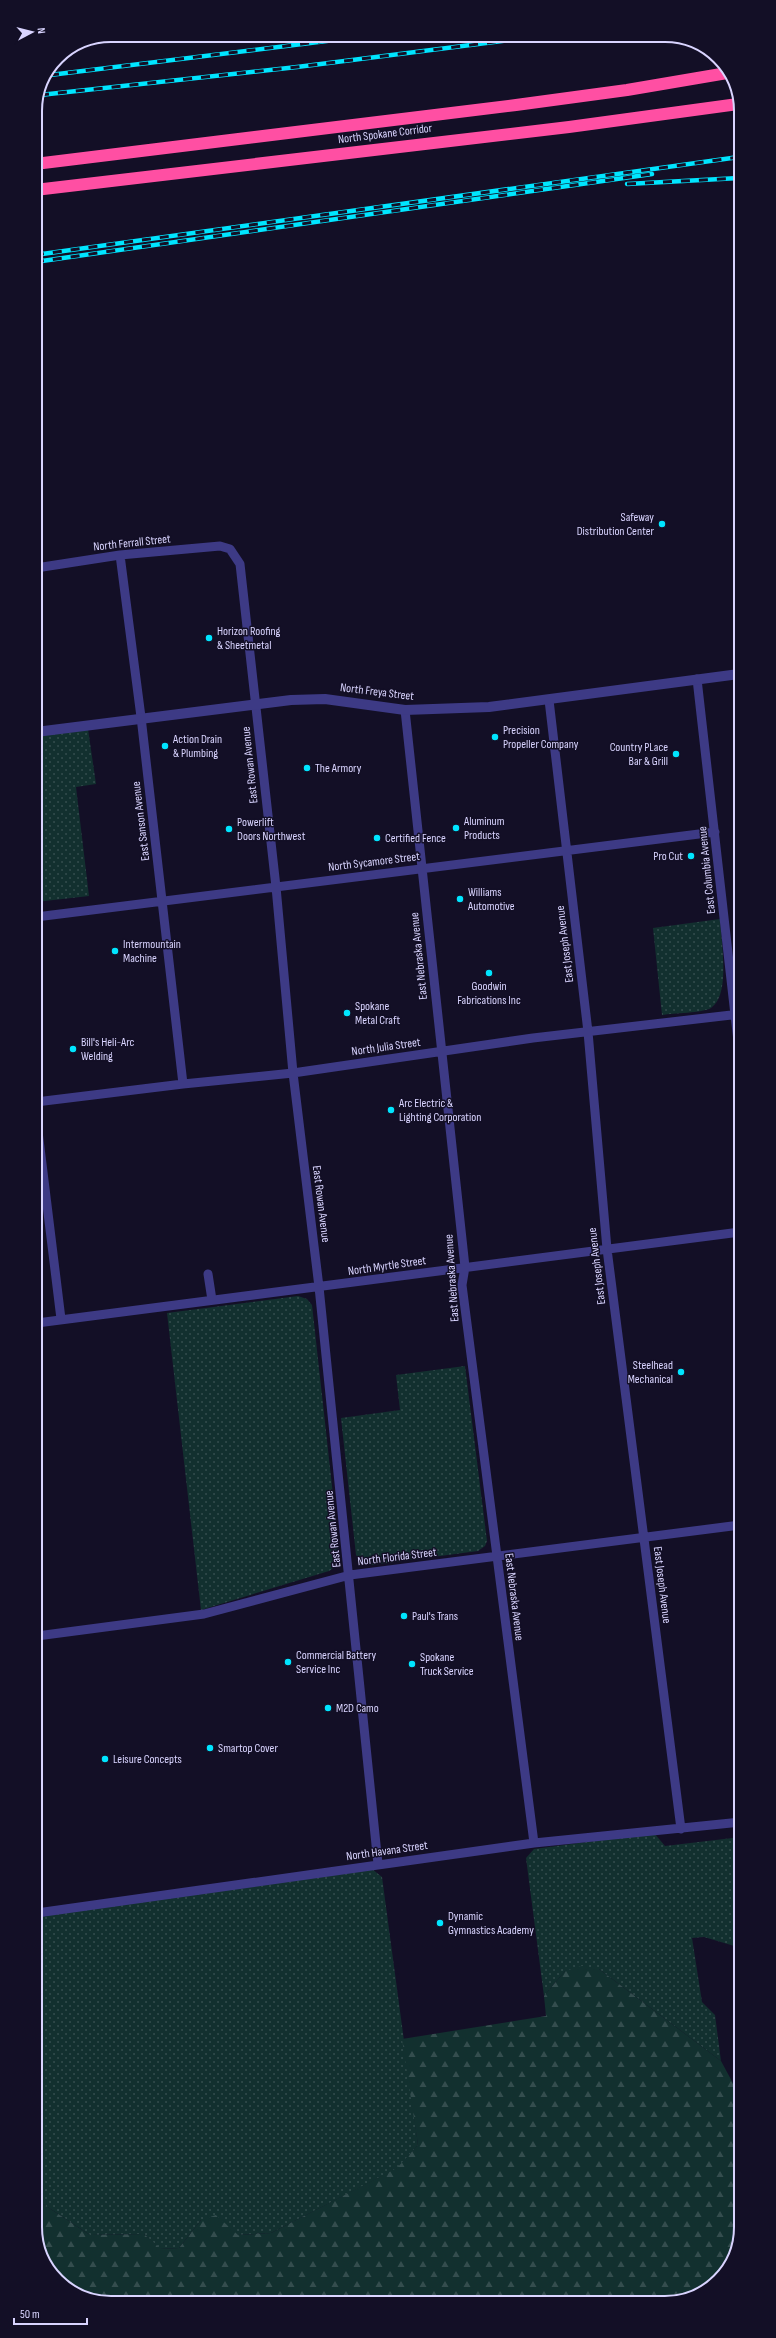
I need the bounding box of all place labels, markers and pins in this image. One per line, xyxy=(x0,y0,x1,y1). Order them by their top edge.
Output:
place label: Safeway Distribution Center xyxy=(577,510,655,539)
marker: Safeway Distribution Center xyxy=(657,519,667,529)
place label: Horizon Roofing & Sheetmetal xyxy=(217,624,281,653)
marker: Horizon Roofing & Sheetmetal xyxy=(204,633,214,643)
place label: Precision Propeller Company xyxy=(503,723,579,752)
place label: Action Drain & Plumbing xyxy=(172,732,222,761)
marker: Precision Propeller Company xyxy=(490,732,500,742)
place label: Country PLace Bar & Grill xyxy=(610,740,668,769)
marker: Action Drain & Plumbing xyxy=(160,741,170,751)
marker: Country PLace Bar & Grill xyxy=(671,749,681,759)
place label: The Armory xyxy=(315,761,362,776)
marker: The Armory xyxy=(302,763,312,773)
place label: Aluminum Products xyxy=(463,814,505,843)
place label: Powerlift Doors Northwest xyxy=(237,815,306,844)
marker: Aluminum Products xyxy=(451,823,461,833)
marker: Powerlift Doors Northwest xyxy=(224,824,234,834)
place label: Certified Fence xyxy=(385,831,446,846)
marker: Certified Fence xyxy=(372,833,382,843)
place label: Pro Cut xyxy=(653,849,683,864)
marker: Pro Cut xyxy=(686,851,696,861)
place label: Williams Automotive xyxy=(467,885,515,914)
marker: Williams Automotive xyxy=(455,894,465,904)
place label: Intermountain Machine xyxy=(123,937,181,966)
marker: Intermountain Machine xyxy=(110,946,120,956)
marker: Goodwin Fabrications Inc xyxy=(484,968,494,978)
place label: Goodwin Fabrications Inc xyxy=(457,979,521,1008)
place label: Spokane Metal Craft xyxy=(355,999,400,1028)
marker: Spokane Metal Craft xyxy=(342,1008,352,1018)
place label: Bill's Heli-Arc Welding xyxy=(81,1035,135,1064)
marker: Bill's Heli-Arc Welding xyxy=(68,1044,78,1054)
place label: Arc Electric & Lighting Corporation xyxy=(398,1096,481,1125)
marker: Arc Electric & Lighting Corporation xyxy=(386,1105,396,1115)
place label: Steelhead Mechanical xyxy=(628,1358,673,1387)
marker: Steelhead Mechanical xyxy=(676,1367,686,1377)
place label: Paul's Trans xyxy=(412,1609,458,1624)
marker: Paul's Trans xyxy=(399,1611,409,1621)
place label: Commercial Battery Service Inc xyxy=(296,1648,377,1677)
place label: Spokane Truck Service xyxy=(420,1650,474,1679)
marker: Commercial Battery Service Inc xyxy=(283,1657,293,1667)
marker: Spokane Truck Service xyxy=(407,1659,417,1669)
place label: M2D Camo xyxy=(336,1701,379,1716)
marker: M2D Camo xyxy=(323,1703,333,1713)
place label: Smartop Cover xyxy=(218,1741,278,1756)
marker: Smartop Cover xyxy=(205,1743,215,1753)
place label: Leisure Concepts xyxy=(113,1752,182,1767)
marker: Leisure Concepts xyxy=(100,1754,110,1764)
place label: Dynamic Gymnastics Academy xyxy=(448,1909,534,1938)
marker: Dynamic Gymnastics Academy xyxy=(435,1918,445,1928)

